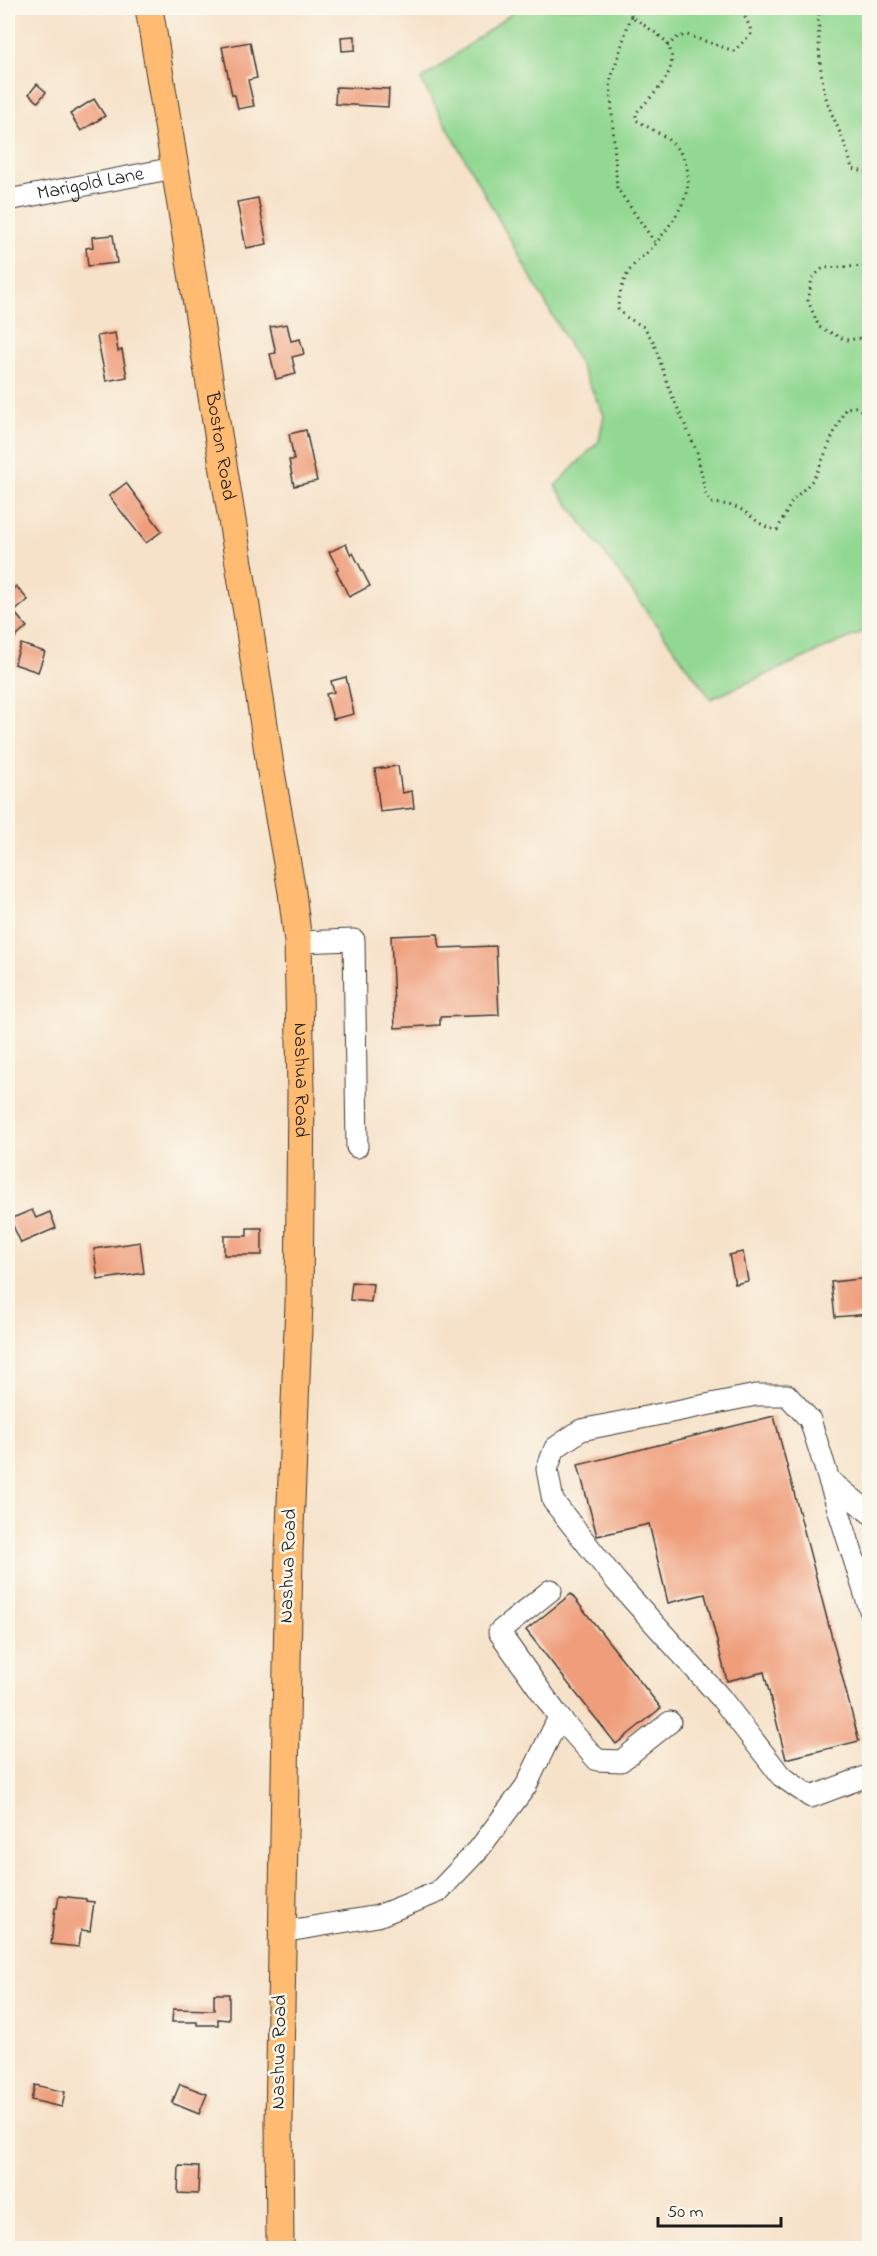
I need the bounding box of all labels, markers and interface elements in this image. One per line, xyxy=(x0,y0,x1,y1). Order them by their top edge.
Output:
street label: Marigold Lane xyxy=(35,160,146,209)
street label: Boston Road xyxy=(197,389,243,503)
street label: Nashua Road xyxy=(285,1022,316,1138)
street label: Nashua Road xyxy=(273,1508,305,1624)
street label: Nashua Road xyxy=(265,1994,295,2110)
scale bar xyxy=(658,2190,781,2228)
text: 50 m xyxy=(667,2200,704,2226)

